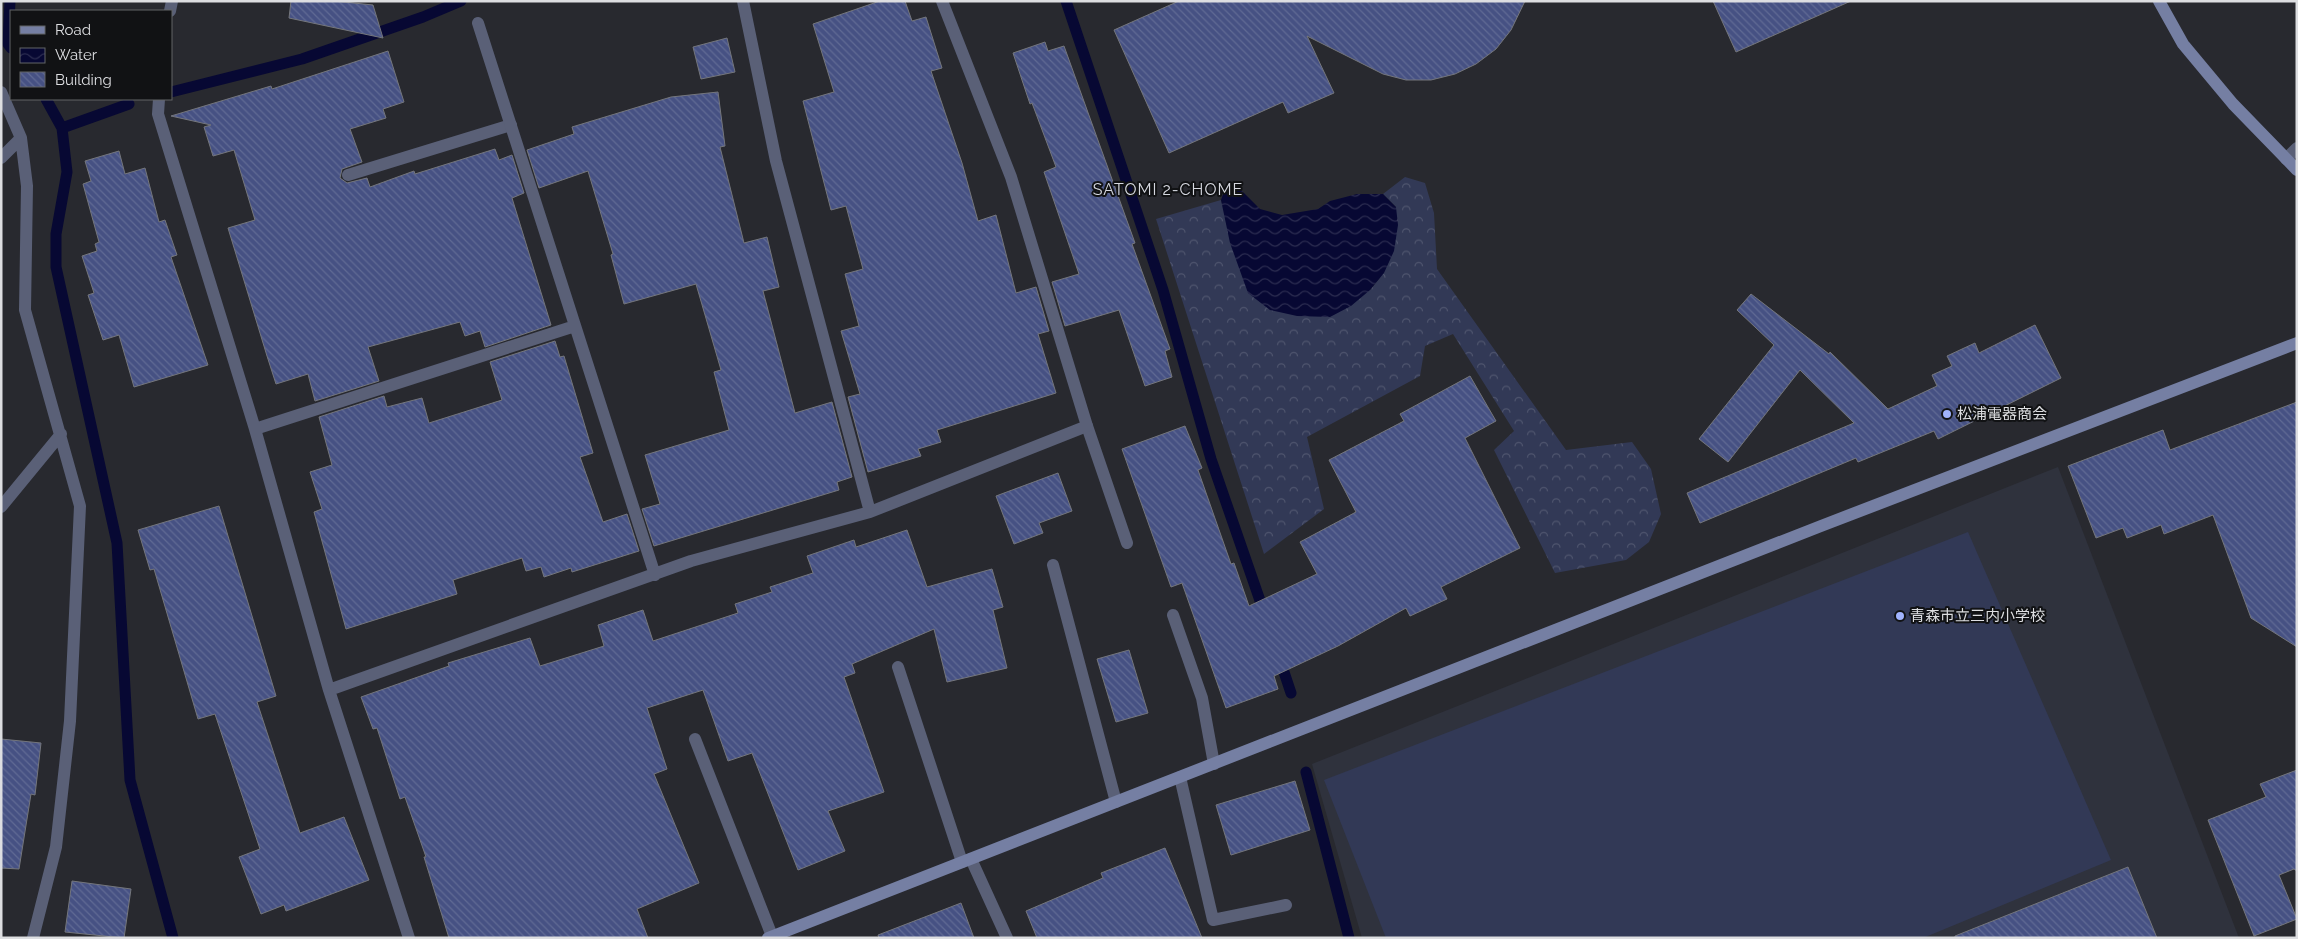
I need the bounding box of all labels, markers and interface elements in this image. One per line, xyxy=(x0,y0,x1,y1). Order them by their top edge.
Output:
legend xyxy=(10,10,172,100)
text: Road xyxy=(55,21,91,39)
text: Water xyxy=(55,46,98,64)
text: Building xyxy=(55,71,112,89)
district label: SATOMI 2-CHOME xyxy=(1093,180,1243,199)
place label: 松浦電器商会 xyxy=(1957,405,2047,423)
marker: 松浦電器商会 xyxy=(1941,408,1953,420)
place label: 青森市立三内小学校 xyxy=(1910,607,2045,625)
marker: 青森市立三内小学校 xyxy=(1894,610,1906,622)

